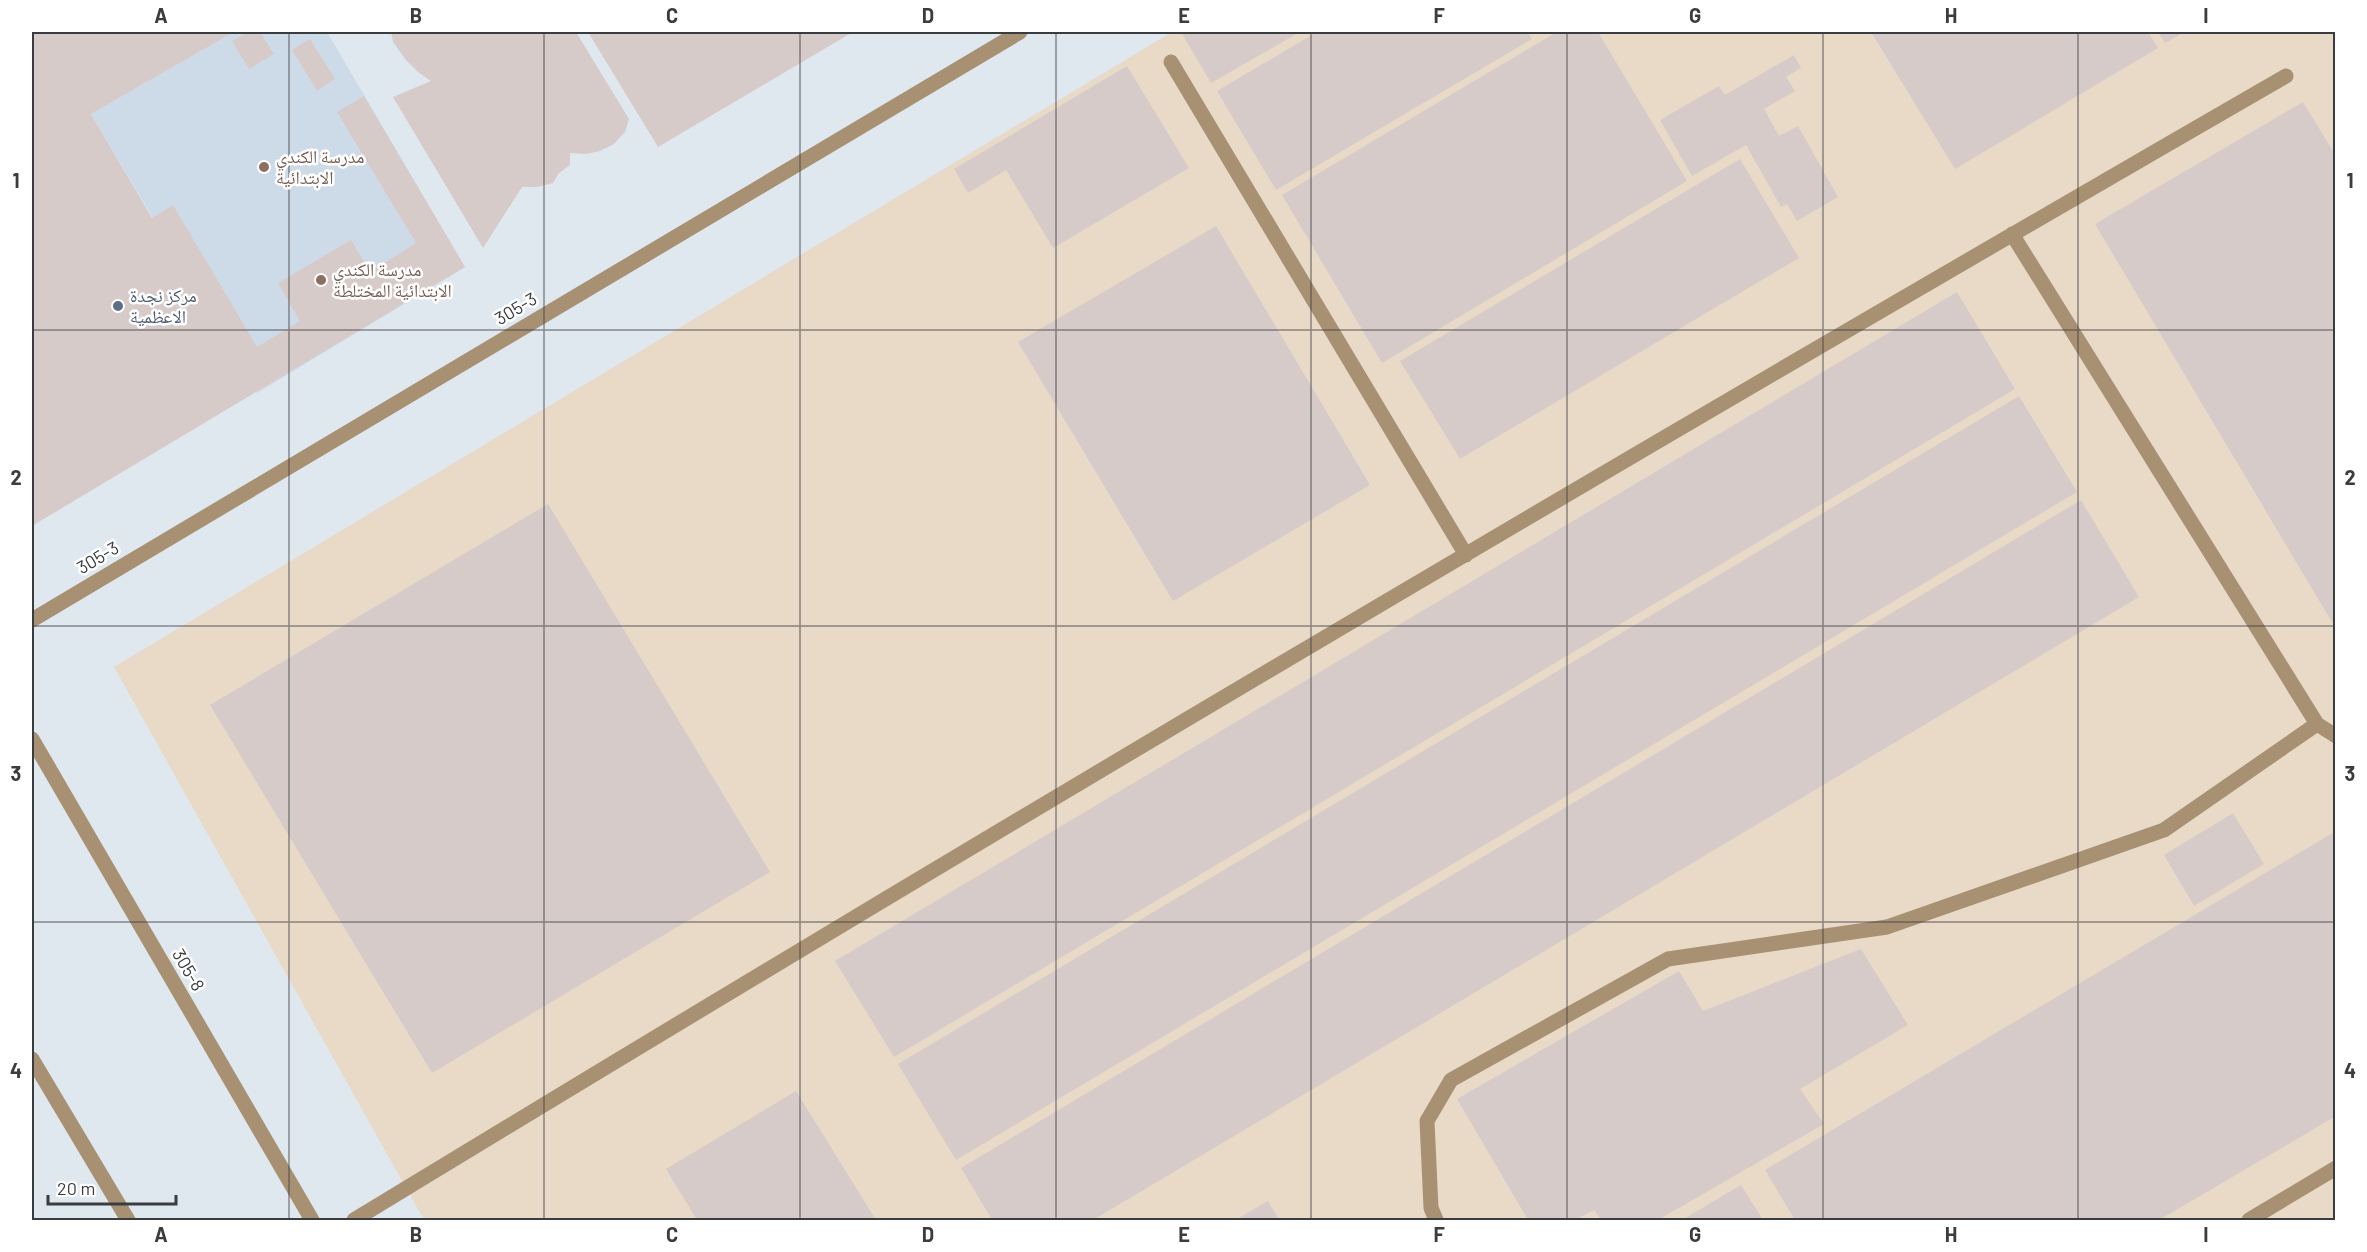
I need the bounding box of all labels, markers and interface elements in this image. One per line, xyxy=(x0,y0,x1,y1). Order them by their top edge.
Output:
text: A xyxy=(154,3,168,27)
text: B xyxy=(410,3,422,27)
text: C xyxy=(666,3,678,27)
text: D xyxy=(922,3,934,27)
text: E xyxy=(1178,3,1190,27)
text: F xyxy=(1433,3,1445,27)
text: G xyxy=(1689,3,1701,27)
text: H xyxy=(1945,3,1957,27)
text: I xyxy=(2203,3,2209,27)
place label: مدرسة الكندي الابتدائية xyxy=(276,145,365,189)
marker: مدرسة الكندي الابتدائية xyxy=(257,160,271,174)
text: 1 xyxy=(12,168,20,192)
text: 1 xyxy=(2346,168,2354,192)
place label: مدرسة الكندي الابتدائية المختلطة xyxy=(333,258,452,302)
marker: مدرسة الكندي الابتدائية المختلطة xyxy=(314,273,328,287)
place label: مركز نجدة الاعظمية xyxy=(130,284,197,327)
street label: 305-3 xyxy=(491,287,540,329)
marker: مركز نجدة الاعظمية xyxy=(111,299,125,313)
text: 2 xyxy=(10,465,22,489)
text: 2 xyxy=(2344,465,2356,489)
street label: 305-3 xyxy=(73,536,122,578)
text: 3 xyxy=(11,761,21,785)
text: 3 xyxy=(2345,761,2355,785)
street label: 305-8 xyxy=(168,944,210,995)
text: 4 xyxy=(10,1058,22,1082)
text: 4 xyxy=(2344,1058,2356,1082)
scale bar xyxy=(48,1168,176,1206)
text: 20 m xyxy=(57,1177,95,1199)
text: A xyxy=(154,1222,168,1246)
text: B xyxy=(410,1222,422,1246)
text: C xyxy=(666,1222,678,1246)
text: D xyxy=(922,1222,934,1246)
text: E xyxy=(1178,1222,1190,1246)
text: F xyxy=(1433,1222,1445,1246)
text: G xyxy=(1689,1222,1701,1246)
text: H xyxy=(1945,1222,1957,1246)
text: I xyxy=(2203,1222,2209,1246)

